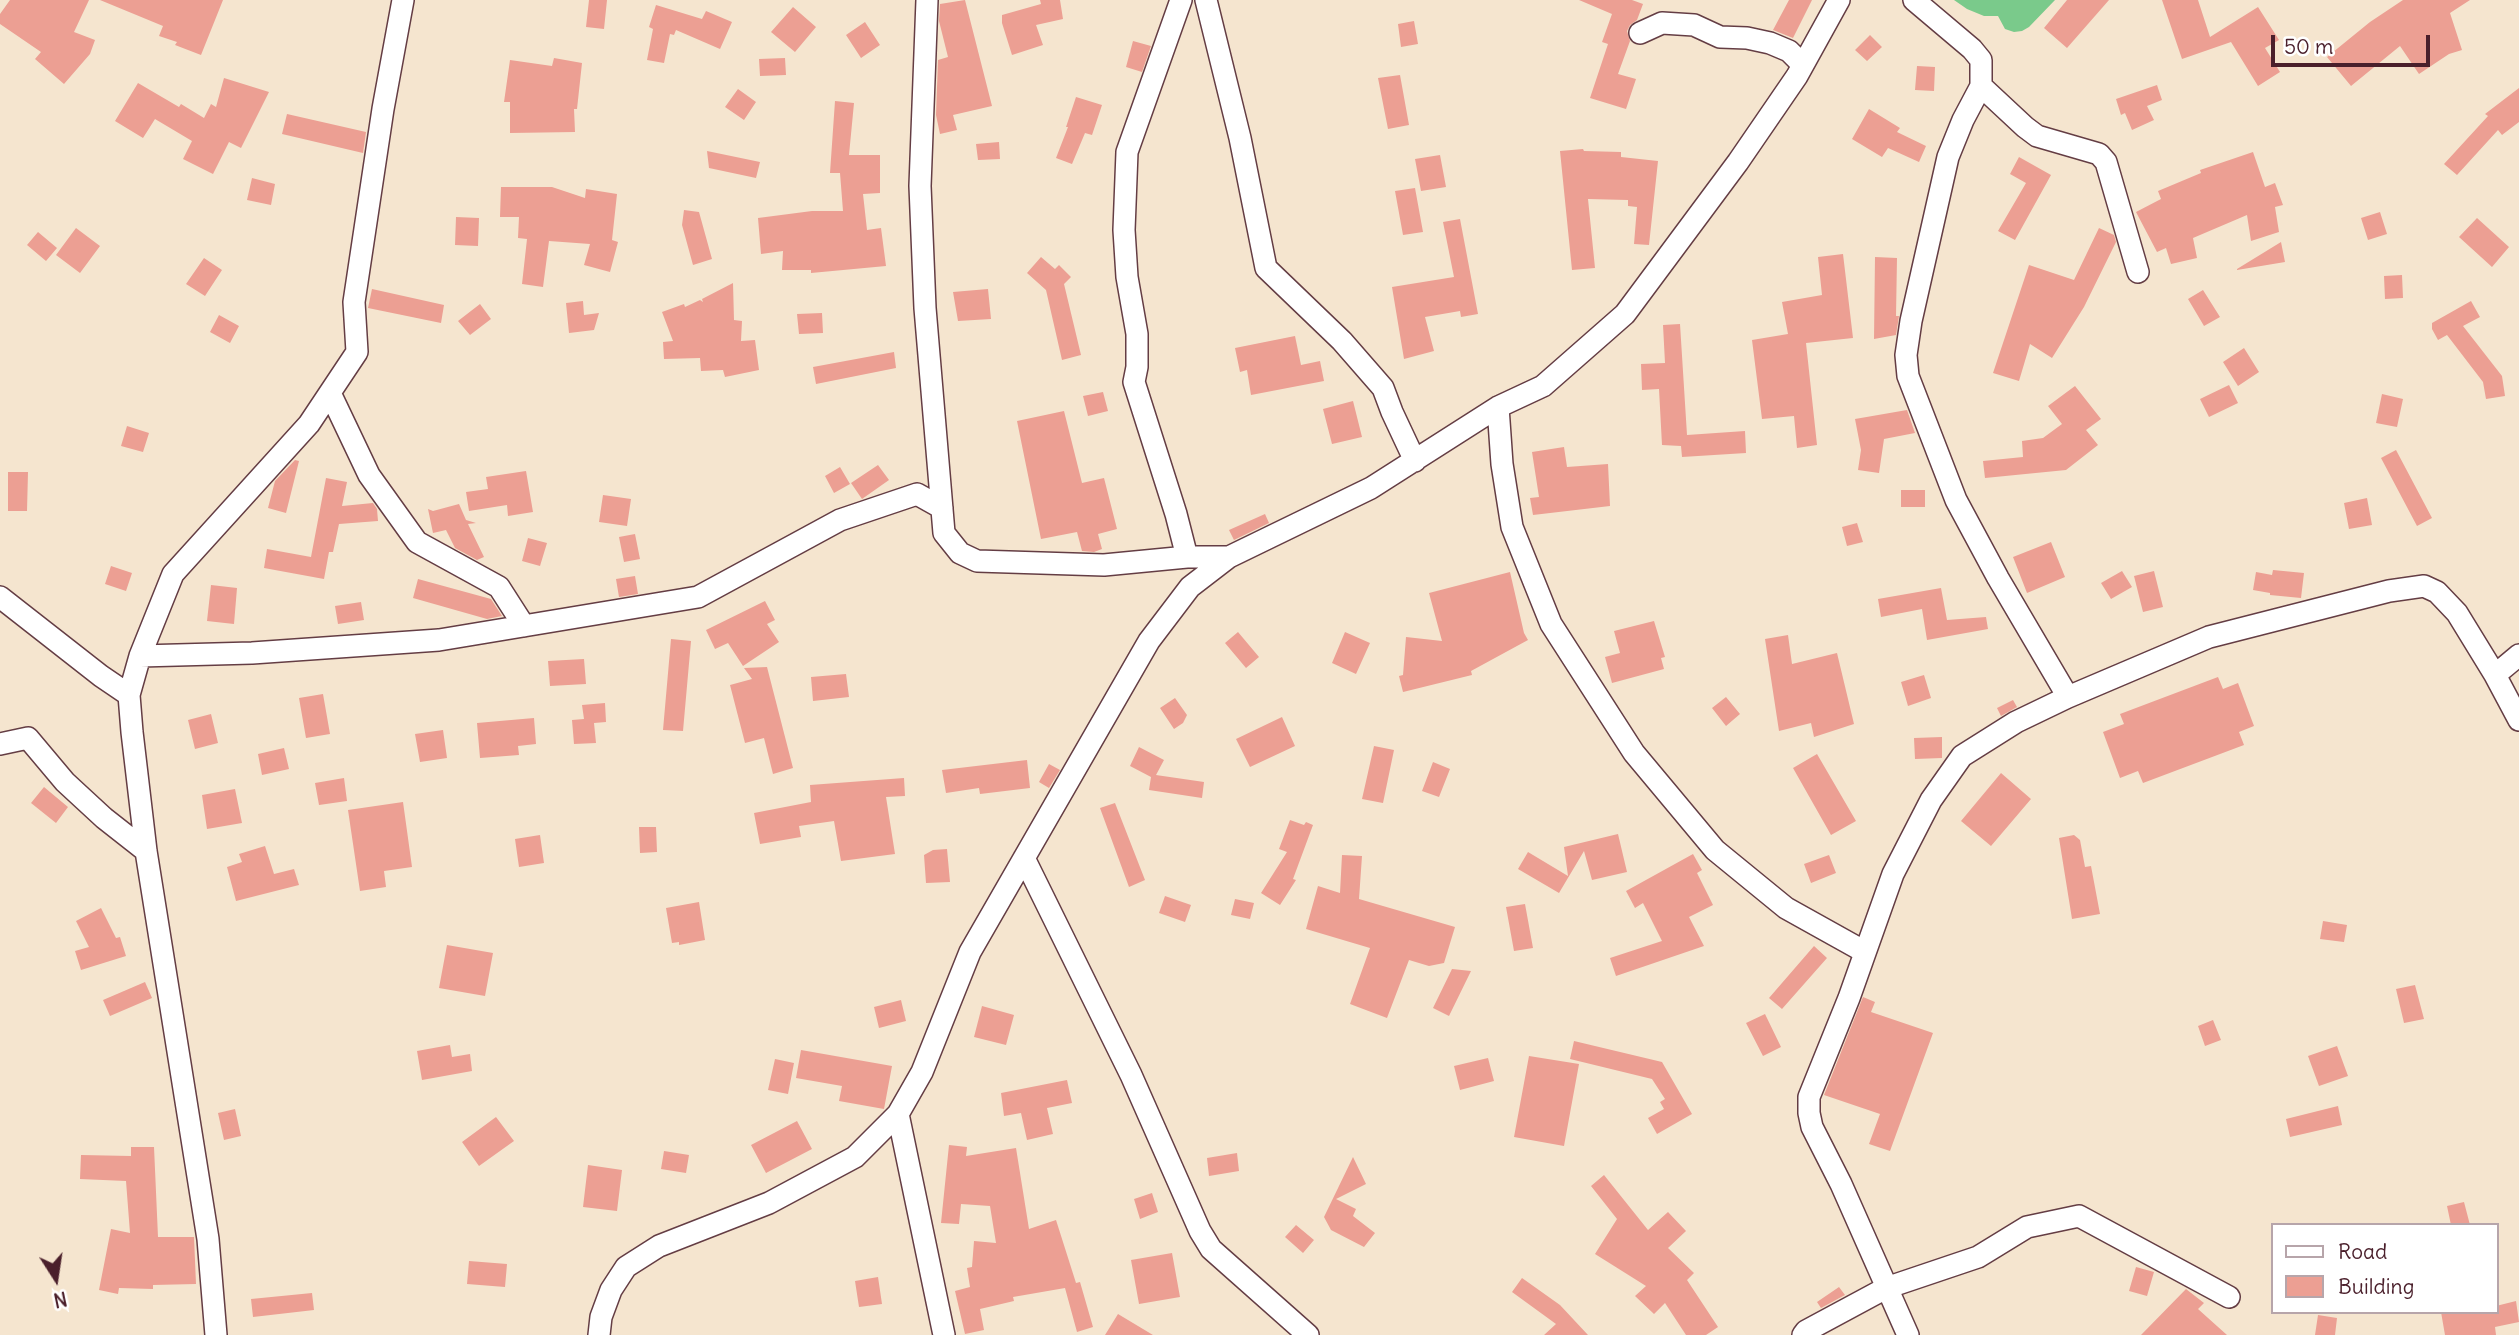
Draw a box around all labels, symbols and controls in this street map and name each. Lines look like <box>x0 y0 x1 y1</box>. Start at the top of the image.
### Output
scale bar <box>2274 21 2433 65</box>
text: 50 m <box>2284 33 2333 60</box>
legend <box>2270 1223 2498 1314</box>
text: Road <box>2338 1238 2387 1265</box>
north arrow <box>21 1244 91 1314</box>
text: Building <box>2338 1273 2414 1300</box>
text: N <box>51 1286 69 1313</box>

